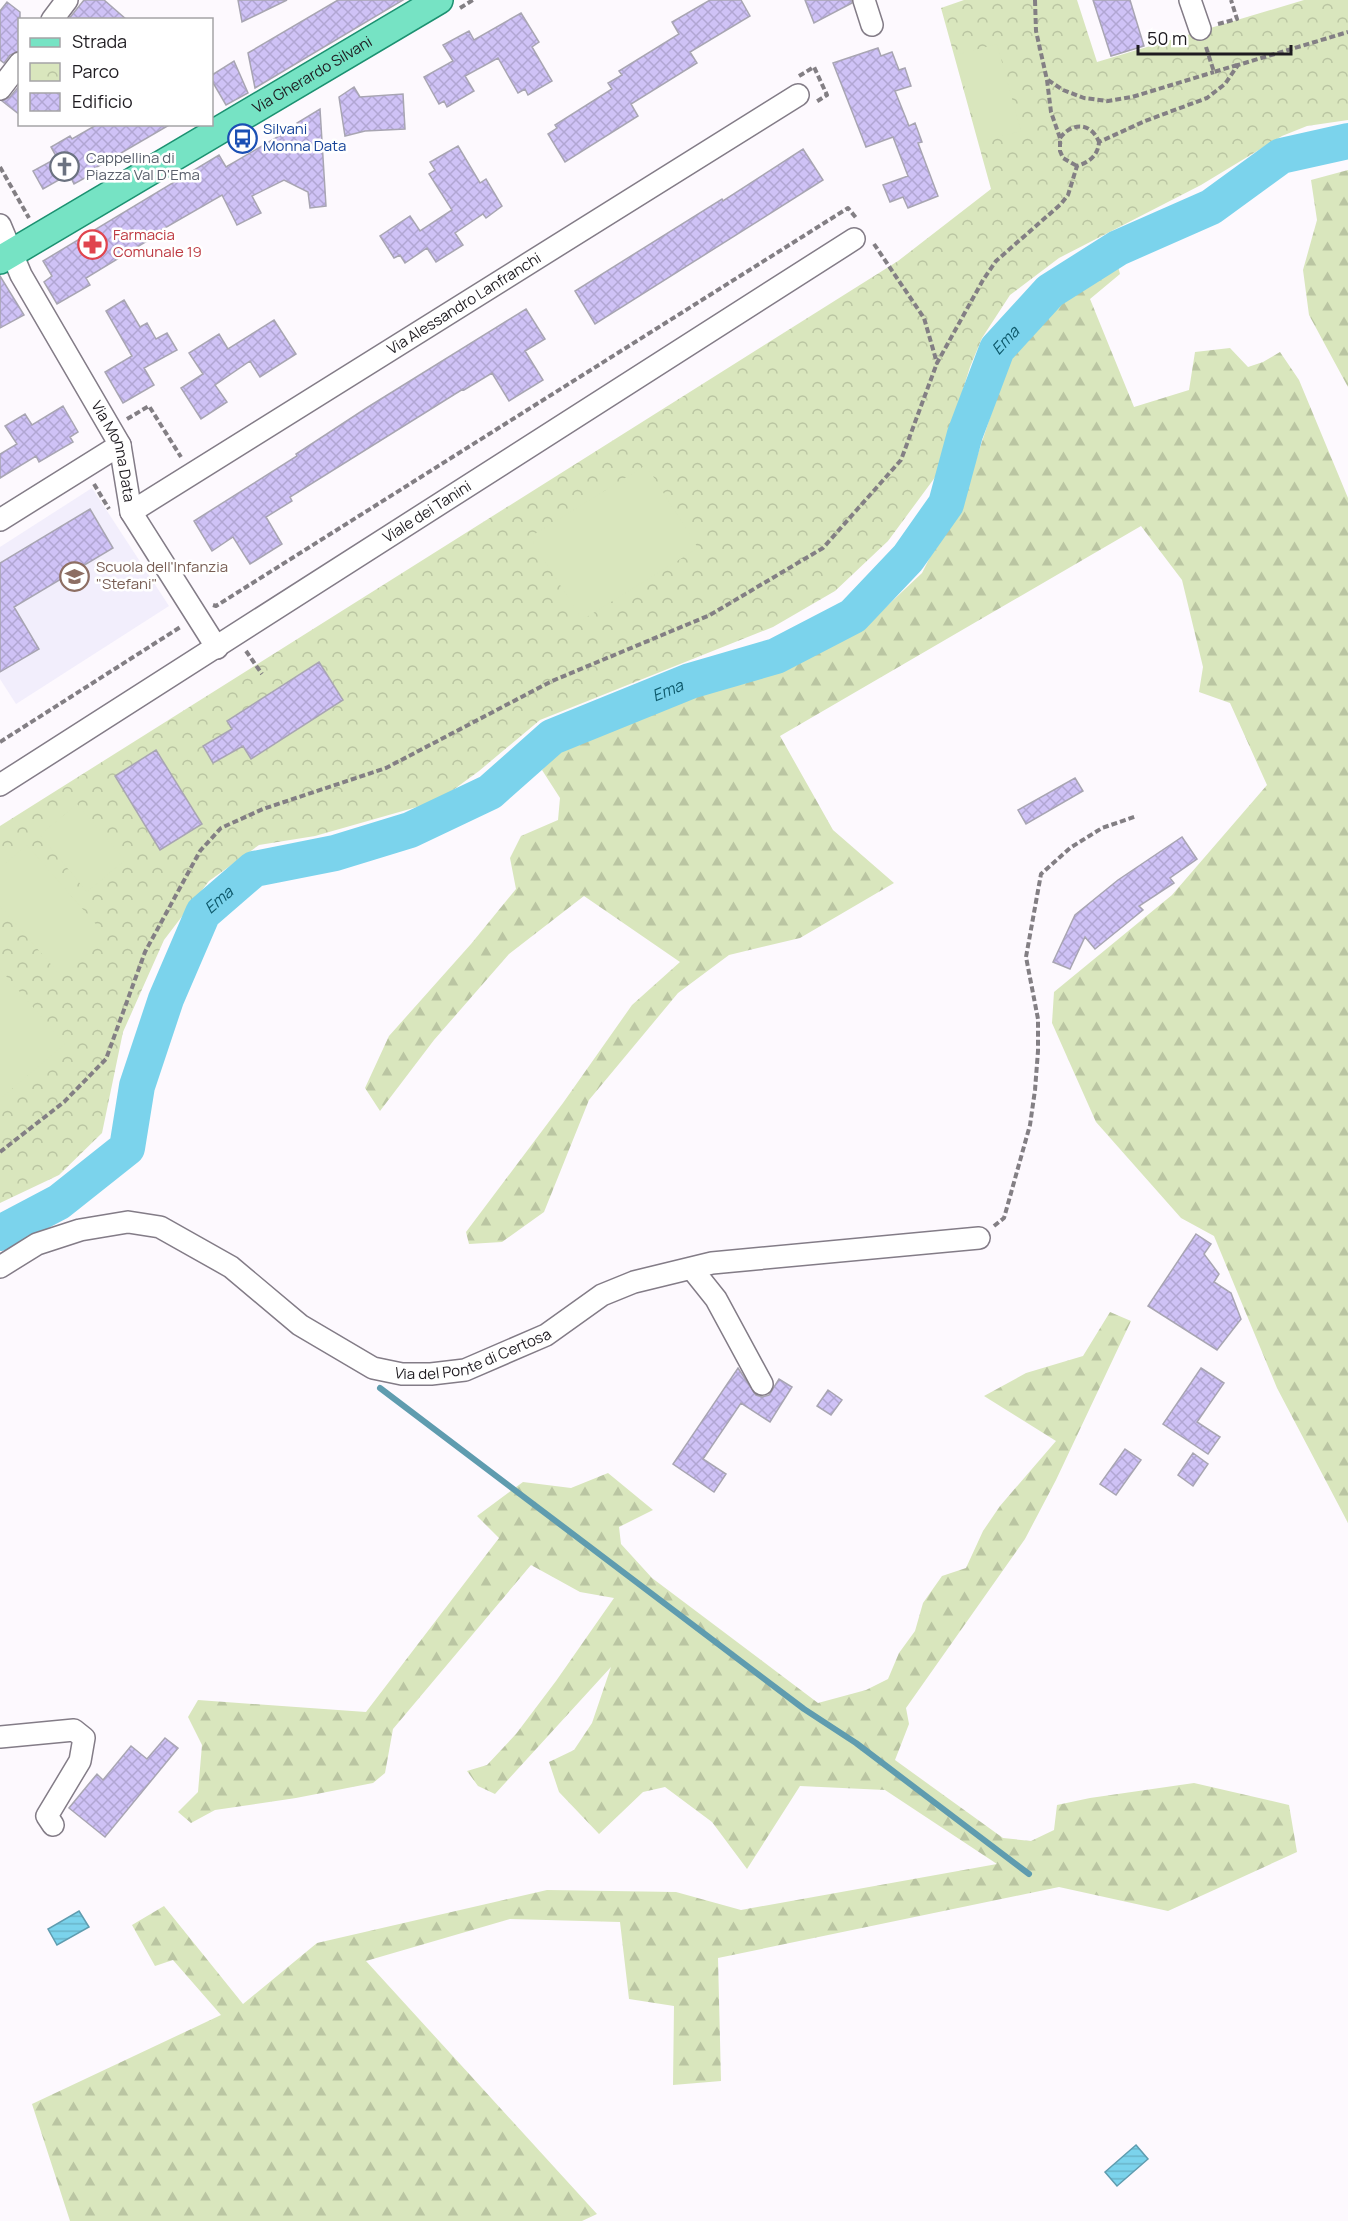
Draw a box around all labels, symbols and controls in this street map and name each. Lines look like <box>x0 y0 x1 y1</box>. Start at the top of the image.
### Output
legend <box>18 18 213 126</box>
scale bar <box>1138 18 1291 56</box>
text: 50 m <box>1147 26 1187 50</box>
text: Strada <box>72 29 127 53</box>
street label: Via Gherardo Silvani <box>248 31 376 118</box>
text: Parco <box>72 59 119 83</box>
text: Edificio <box>72 89 133 113</box>
place label: Silvani Monna Data <box>263 118 346 156</box>
bus stop icon: Silvani Monna Data <box>226 122 258 154</box>
place label: Cappellina di Piazza Val D'Ema <box>86 147 200 185</box>
church icon: Cappellina di Piazza Val D'Ema <box>49 151 81 183</box>
place label: Farmacia Comunale 19 <box>113 224 202 262</box>
pharmacy icon: Farmacia Comunale 19 <box>76 228 108 260</box>
street label: Via Alessandro Lanfranchi <box>383 247 545 359</box>
water label: Ema <box>986 320 1025 359</box>
street label: Via Monna Data <box>86 397 140 503</box>
street label: Viale dei Tanini <box>379 475 475 548</box>
place label: Scuola dell'Infanzia "Stefani" <box>96 556 228 594</box>
school or university icon: Scuola dell'Infanzia "Stefani" <box>59 560 91 592</box>
water label: Ema <box>649 674 687 706</box>
water label: Ema <box>199 880 238 918</box>
street label: Via del Ponte di Certosa <box>393 1324 555 1384</box>

